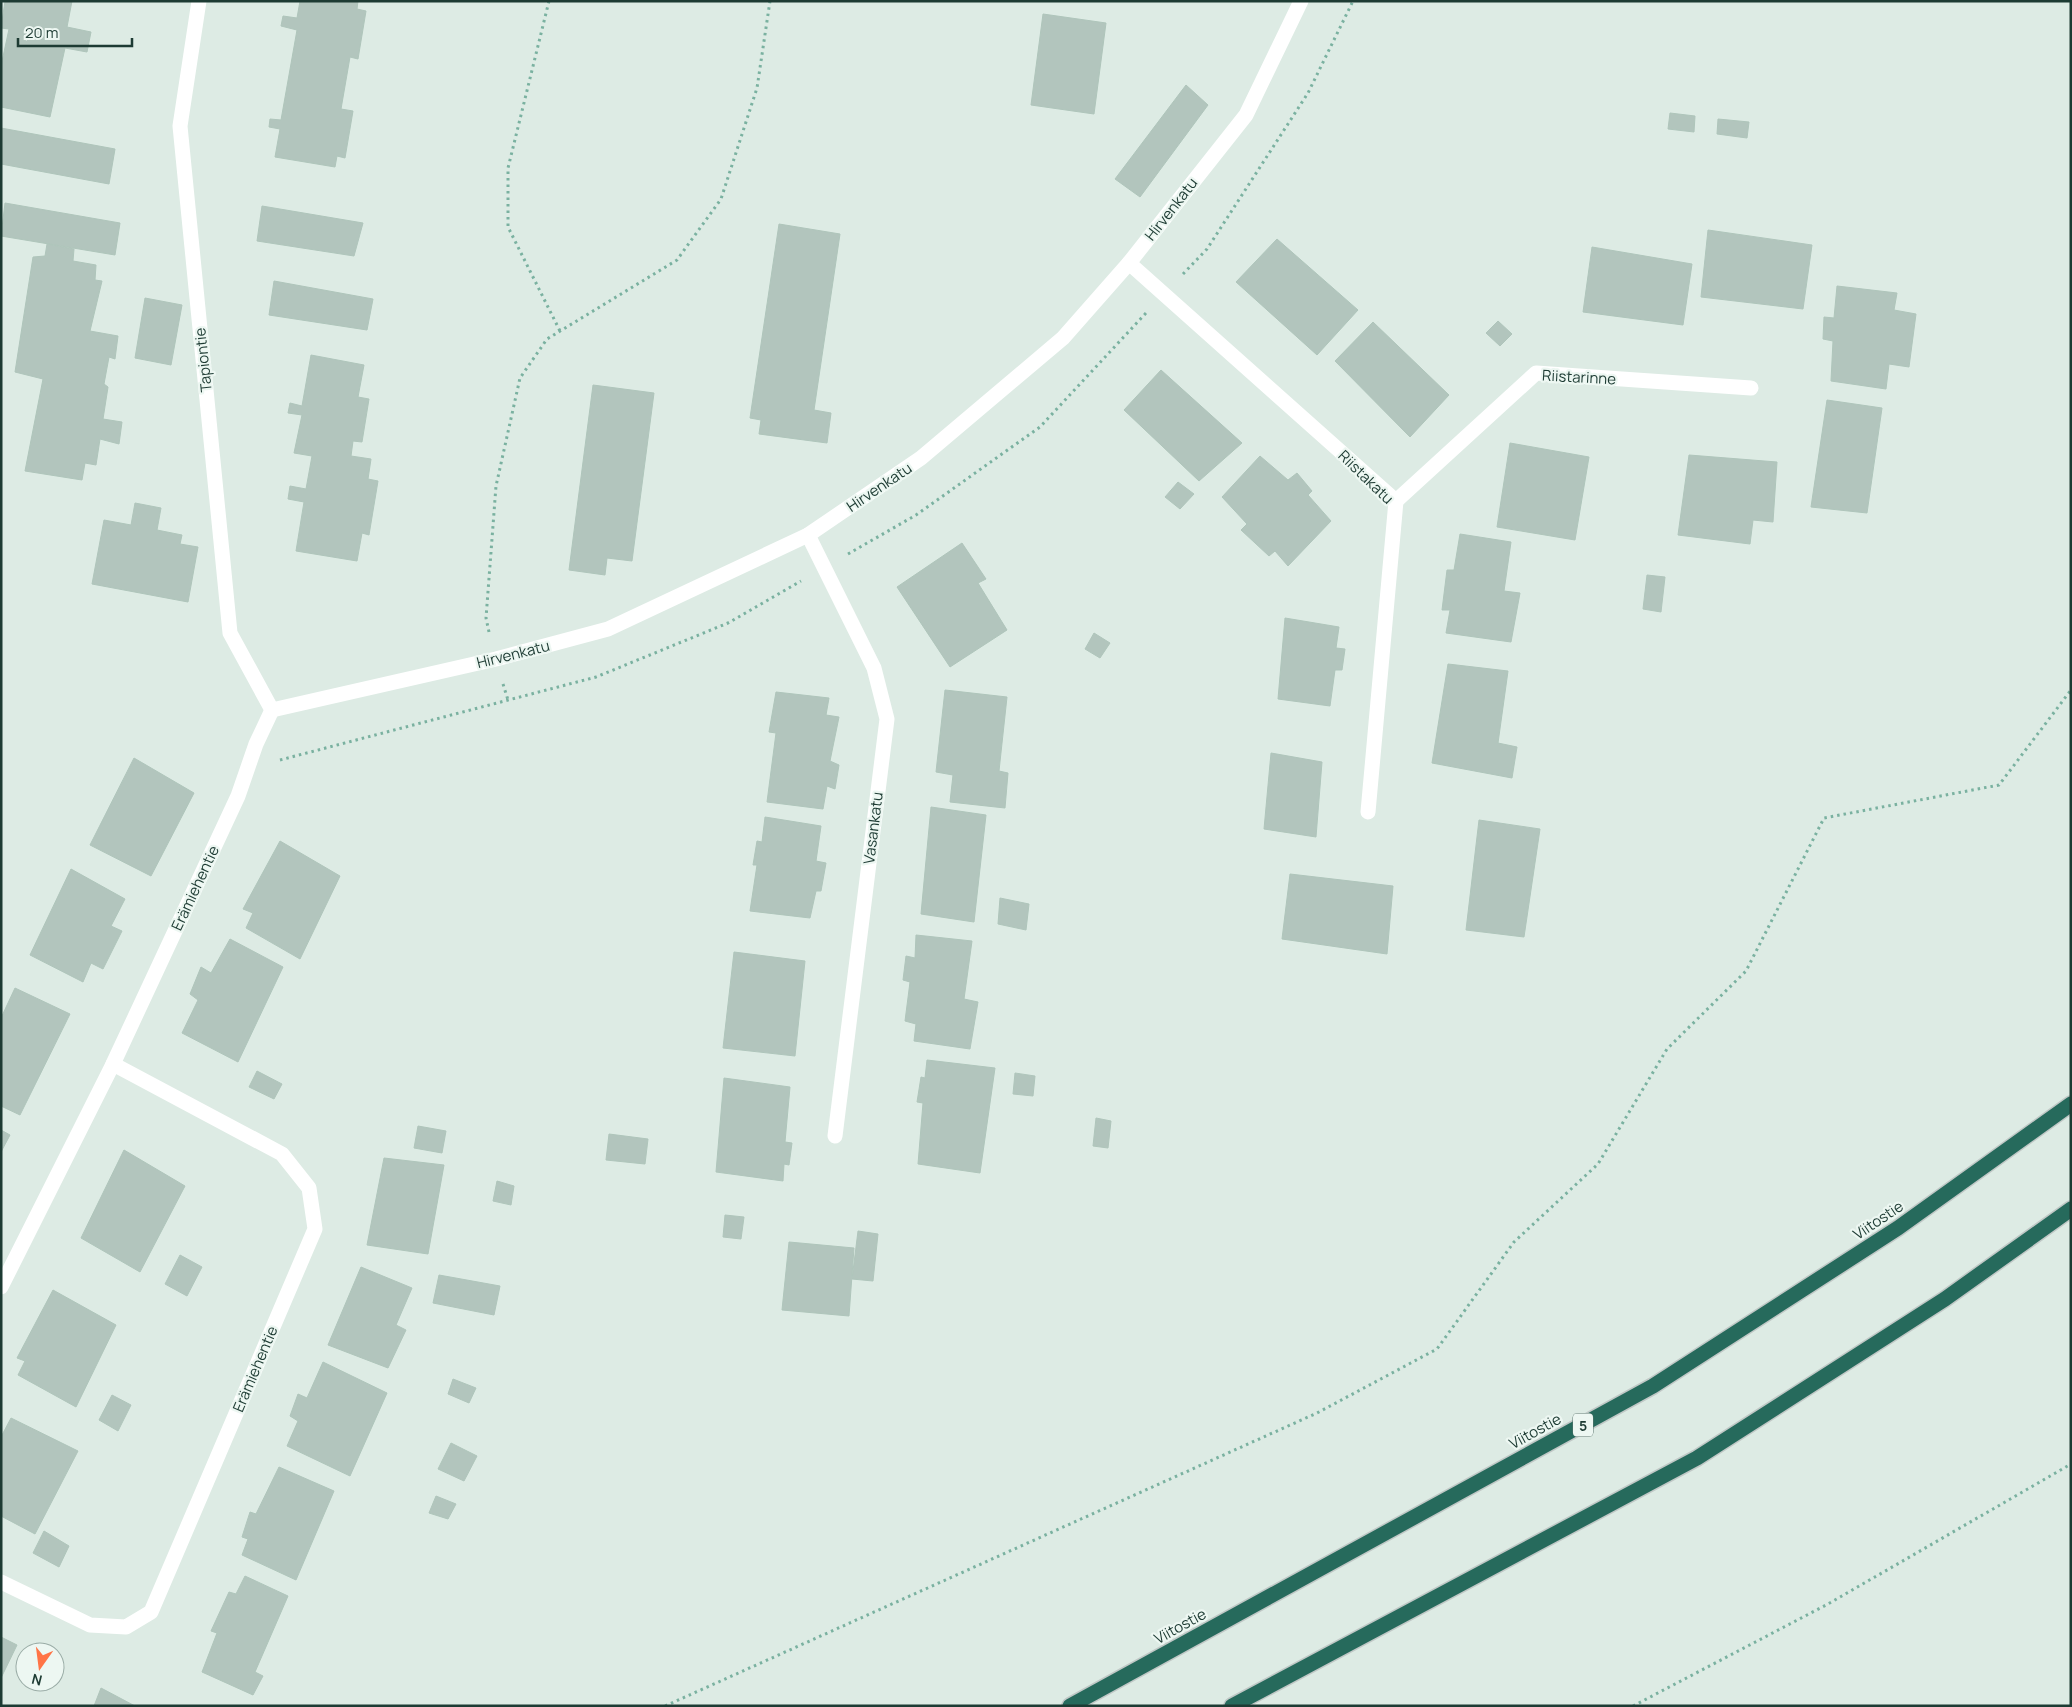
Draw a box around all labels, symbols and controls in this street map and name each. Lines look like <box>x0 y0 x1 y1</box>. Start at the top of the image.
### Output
scale bar <box>18 15 131 47</box>
text: 20 m <box>25 22 58 43</box>
street label: Hirvenkatu <box>1140 173 1202 245</box>
street label: Tapiontie <box>189 327 217 393</box>
street label: Riistarinne <box>1541 365 1617 389</box>
street label: Riistakatu <box>1334 445 1398 509</box>
street label: Hirvenkatu <box>842 457 916 517</box>
street label: Hirvenkatu <box>474 635 552 673</box>
street label: Vasankatu <box>858 791 888 865</box>
street label: Erämiehentie <box>166 842 224 934</box>
street label: Viitostie <box>1849 1195 1907 1244</box>
street label: Erämiehentie <box>227 1323 283 1415</box>
street label: Viitostie <box>1505 1408 1565 1454</box>
road number: 5 <box>1573 1414 1593 1436</box>
street label: Viitostie <box>1150 1603 1210 1649</box>
north arrow <box>15 1642 65 1692</box>
text: N <box>30 1670 44 1691</box>

